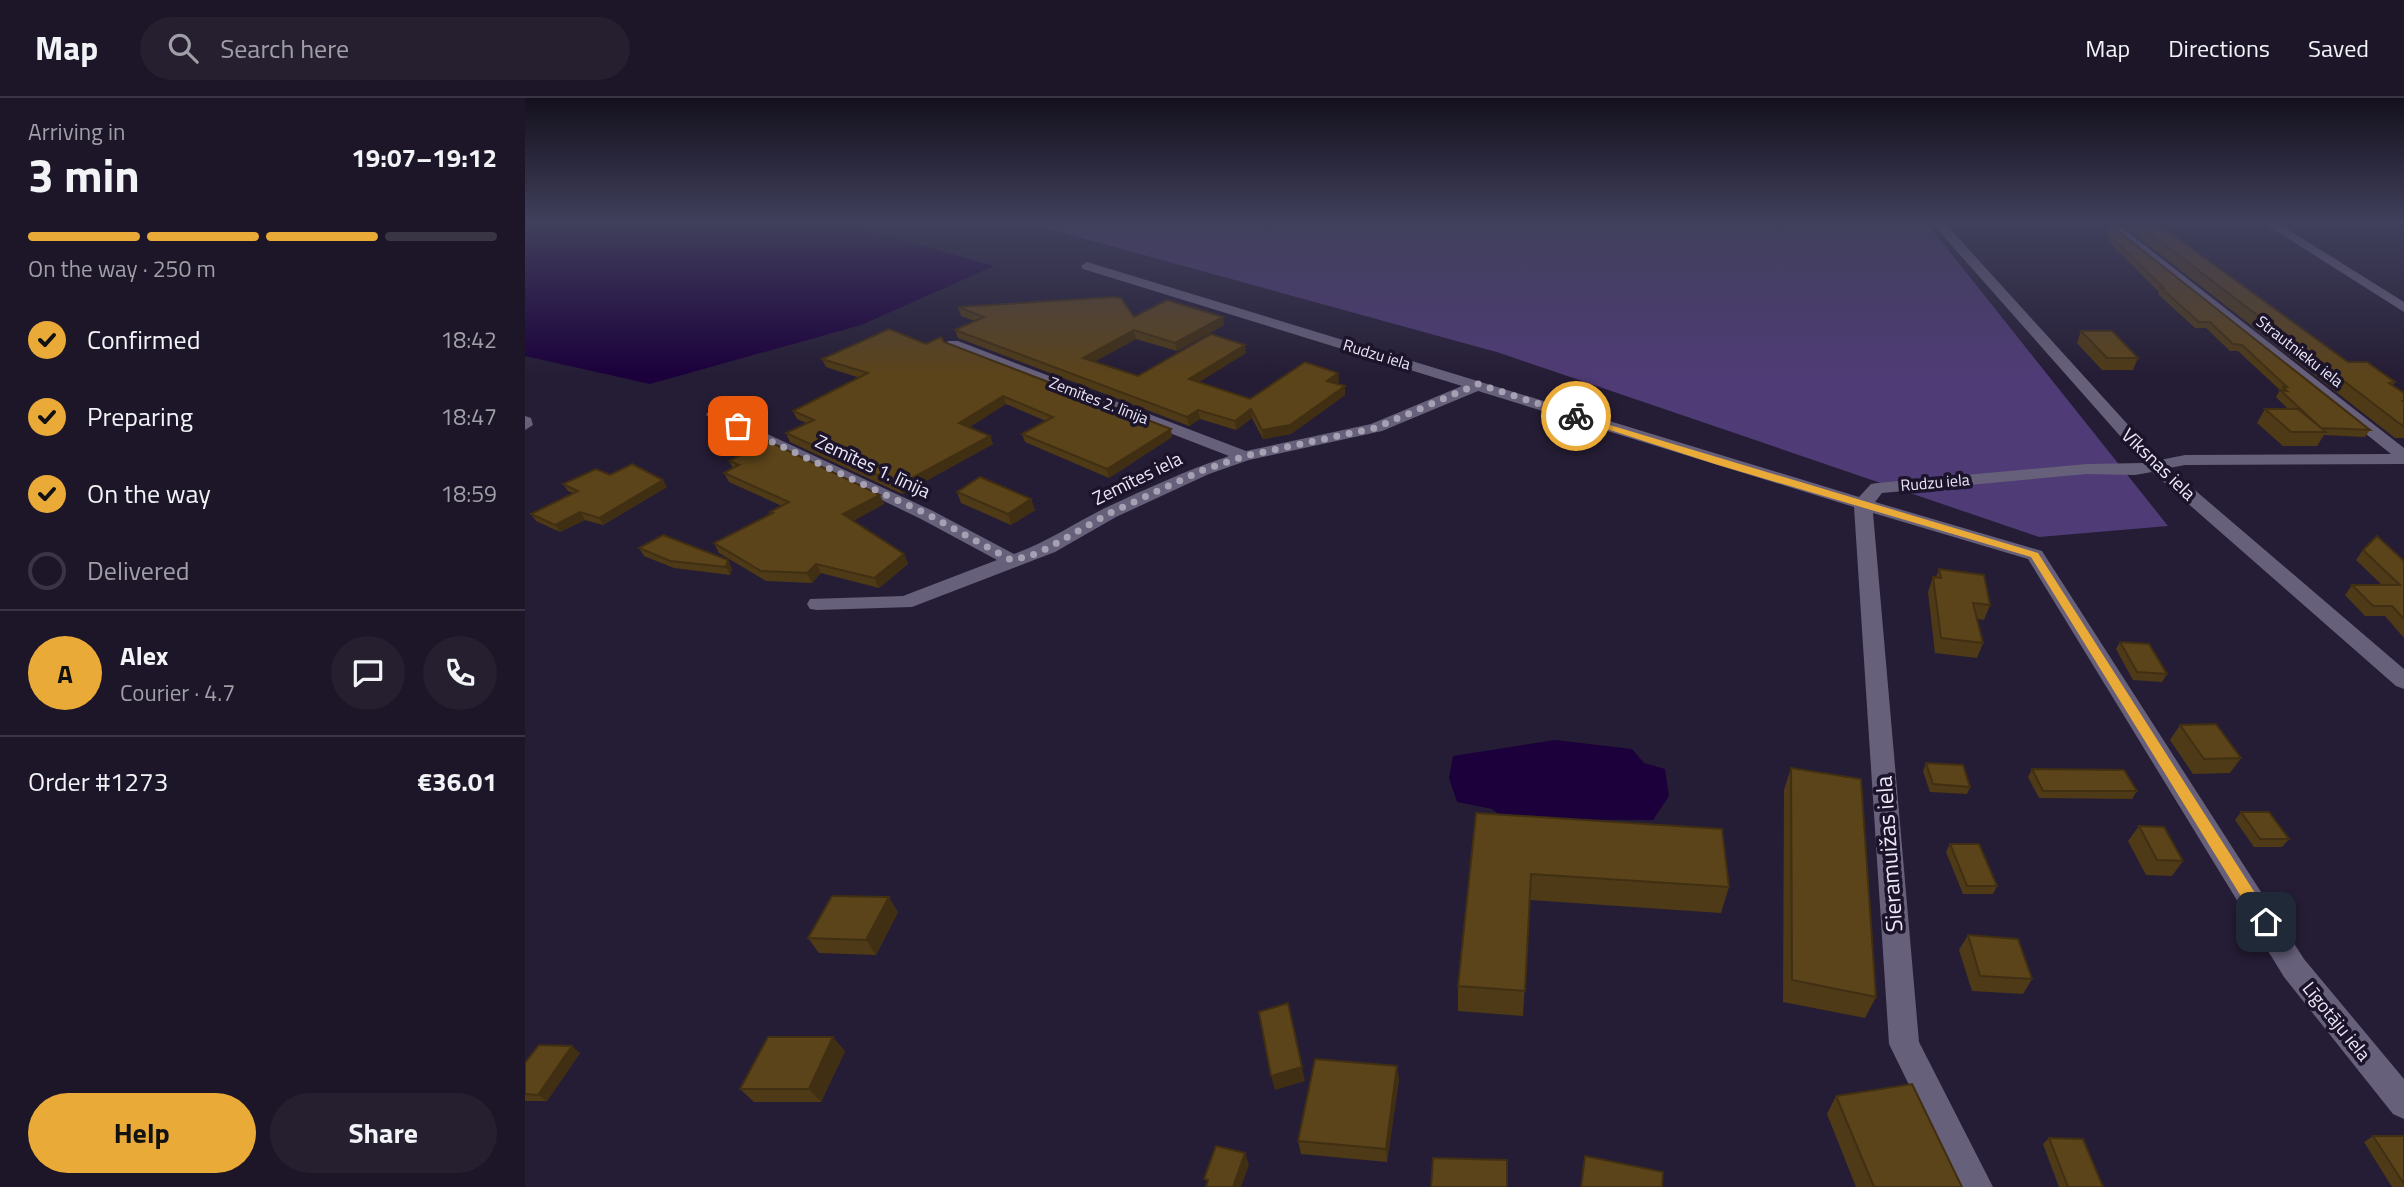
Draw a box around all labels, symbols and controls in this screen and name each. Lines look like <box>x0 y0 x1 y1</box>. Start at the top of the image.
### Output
search box <box>140 17 630 80</box>
text: Map <box>35 23 98 73</box>
icon: search <box>164 29 202 67</box>
text: Search here <box>220 29 349 68</box>
text: Map <box>2085 30 2130 66</box>
text: Directions <box>2168 30 2270 66</box>
text: Saved <box>2308 30 2369 66</box>
text: Arriving in <box>28 114 125 149</box>
text: 19:07–19:12 <box>351 138 497 177</box>
text: 3 min <box>28 140 140 210</box>
text: On the way · 250 m <box>28 251 216 286</box>
street label: Strautnieku iela <box>2251 309 2349 393</box>
text: Confirmed <box>87 320 201 359</box>
icon: check <box>28 321 66 359</box>
text: 18:42 <box>440 322 497 357</box>
street label: Rudzu iela <box>1340 332 1414 376</box>
street label: Zemītes 2. līnija <box>1046 370 1152 430</box>
courier <box>1541 381 1611 451</box>
pin <box>708 396 768 456</box>
text: Preparing <box>87 397 193 436</box>
icon: bike <box>1557 397 1595 435</box>
icon: check <box>28 398 66 436</box>
text: 18:47 <box>440 399 497 434</box>
icon: bag <box>719 407 757 445</box>
street label: Vīksnas iela <box>2115 421 2204 507</box>
street label: Zemītes 1. līnija <box>811 426 936 505</box>
street label: Zemītes iela <box>1087 443 1187 512</box>
street label: Rudzu iela <box>1899 467 1971 497</box>
text: On the way <box>87 474 211 513</box>
icon: check <box>28 475 66 513</box>
text: 18:59 <box>440 476 497 511</box>
text: Delivered <box>87 551 190 590</box>
text: Alex <box>120 636 168 675</box>
button: chat <box>331 636 405 710</box>
button: phone <box>423 636 497 710</box>
text: A <box>57 654 73 693</box>
text: Courier · 4.7 <box>120 675 235 710</box>
text: Order #1273 <box>28 762 168 801</box>
text: €36.01 <box>418 762 497 801</box>
street label: Sieramuižas iela <box>1866 774 1911 933</box>
pin <box>2236 892 2296 952</box>
icon: home <box>2247 903 2285 941</box>
street label: Līgotāju iela <box>2296 975 2379 1067</box>
button: Help <box>28 1093 256 1173</box>
button: Share <box>270 1093 497 1173</box>

